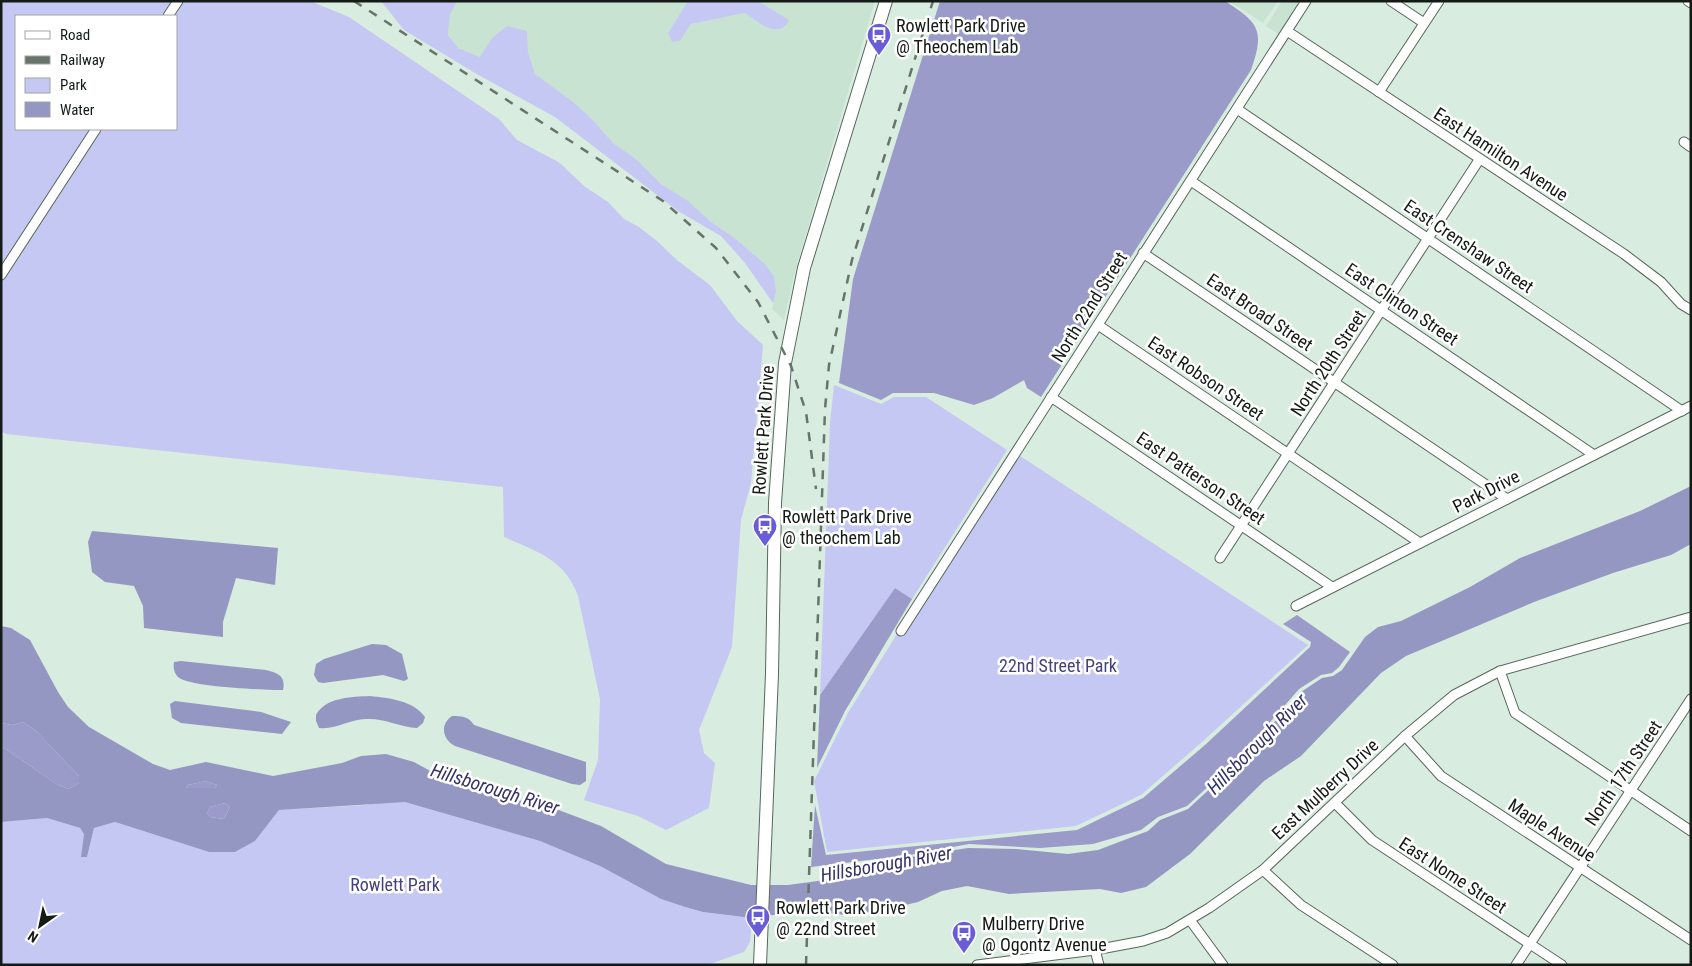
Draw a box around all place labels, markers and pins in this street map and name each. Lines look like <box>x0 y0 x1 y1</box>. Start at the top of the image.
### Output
place label: Rowlett Park Drive @ Theochem Lab <box>896 15 1026 57</box>
bus stop icon: Rowlett Park Drive @ Theochem Lab <box>866 22 892 56</box>
place label: Rowlett Park Drive @ theochem Lab <box>782 506 912 548</box>
bus stop icon: Rowlett Park Drive @ theochem Lab <box>752 513 778 547</box>
place label: Rowlett Park Drive @ 22nd Street <box>776 897 906 939</box>
bus stop icon: Rowlett Park Drive @ 22nd Street <box>745 904 771 938</box>
place label: Mulberry Drive @ Ogontz Avenue <box>982 913 1107 955</box>
bus stop icon: Mulberry Drive @ Ogontz Avenue <box>951 920 977 954</box>

